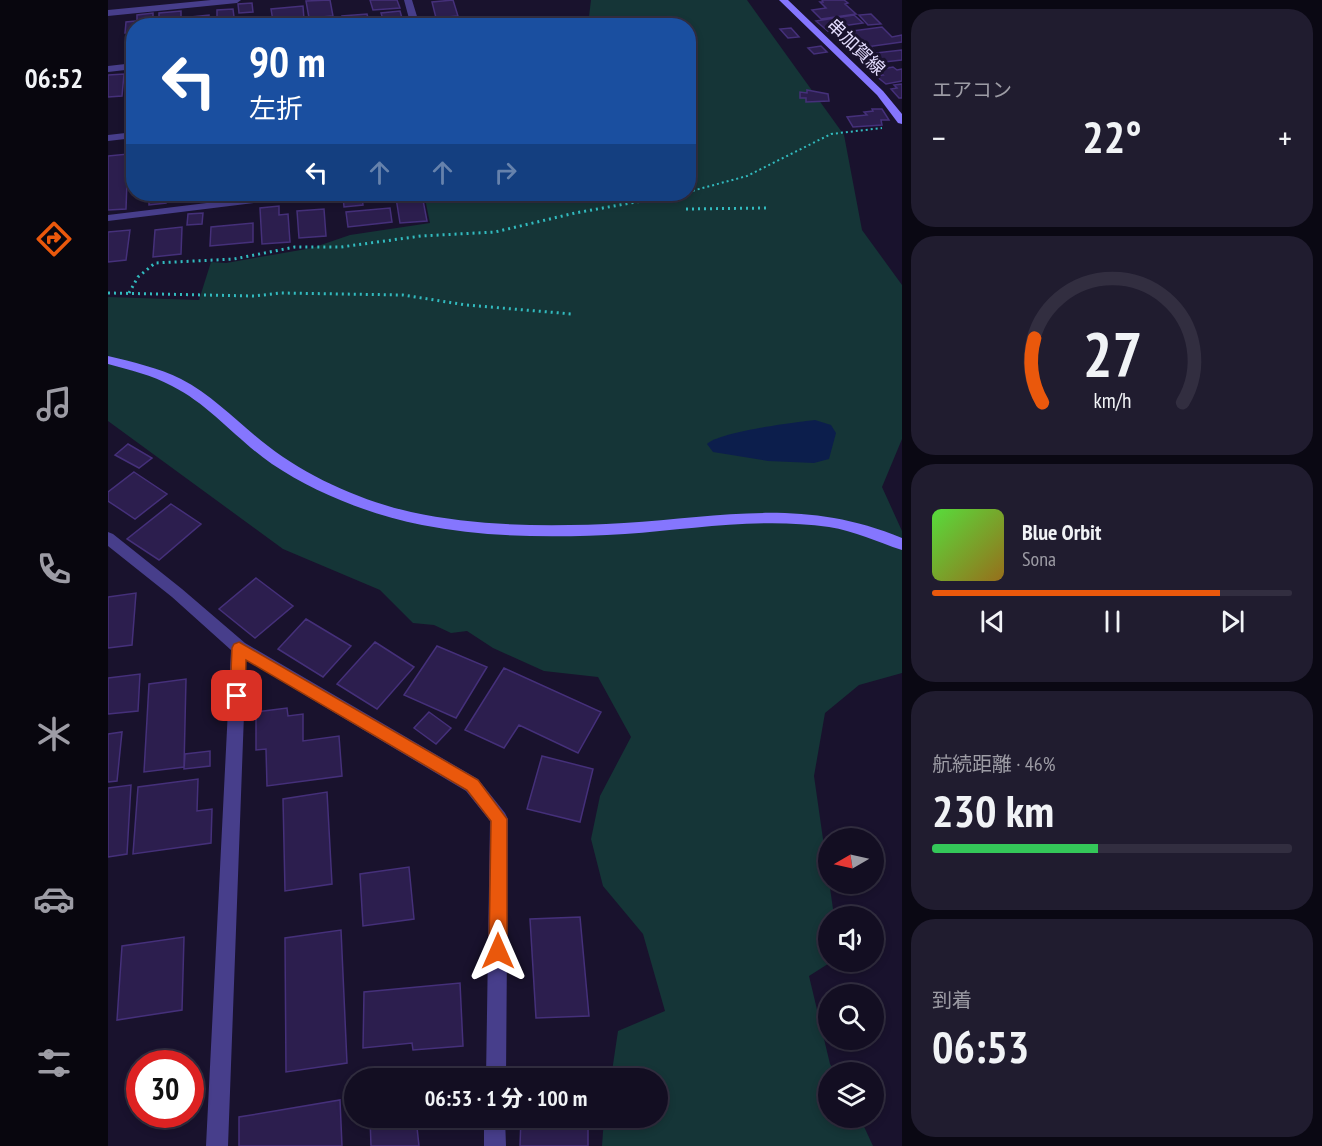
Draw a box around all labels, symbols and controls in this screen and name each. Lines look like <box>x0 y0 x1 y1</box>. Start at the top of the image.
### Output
street label: 串加賀線 <box>822 13 890 80</box>
text: 90 m <box>249 34 326 89</box>
icon: left <box>150 42 228 120</box>
text: 06:52 <box>25 61 83 95</box>
text: エアコン <box>932 77 1012 103</box>
text: 左折 <box>249 91 303 125</box>
text: 22° <box>1082 107 1142 165</box>
text: − <box>932 116 946 159</box>
text: + <box>1278 116 1292 159</box>
icon: left <box>300 156 333 189</box>
icon: ahead <box>363 156 396 189</box>
icon: ahead <box>426 156 459 189</box>
icon: right <box>489 156 522 189</box>
icon: directions <box>33 218 75 260</box>
text: 27 <box>1082 313 1142 394</box>
icon: music <box>33 383 75 425</box>
text: km/h <box>1093 386 1131 414</box>
text: Blue Orbit <box>1022 518 1101 546</box>
text: Sona <box>1022 546 1056 572</box>
icon: phone <box>33 548 75 590</box>
icon: previous <box>976 605 1009 638</box>
icon: pause <box>1096 605 1129 638</box>
icon: next <box>1216 605 1249 638</box>
pin <box>211 670 262 721</box>
icon: arrive <box>220 679 253 712</box>
icon: climate <box>33 713 75 755</box>
text: 航続距離 · 46% <box>932 751 1055 777</box>
text: 230 km <box>932 781 1054 839</box>
north arrow <box>818 828 884 894</box>
map controls <box>818 828 884 1128</box>
icon: car <box>33 878 75 920</box>
button: sound <box>818 906 884 972</box>
position arrow <box>466 919 530 983</box>
button: search <box>818 984 884 1050</box>
text: 到着 <box>932 987 972 1013</box>
text: 06:53 <box>932 1017 1029 1075</box>
icon: filters <box>33 1042 75 1084</box>
speed limit sign: 30 <box>126 1050 204 1128</box>
button: layers <box>818 1062 884 1128</box>
text: 06:53 · 1 分 · 100 m <box>425 1084 587 1112</box>

